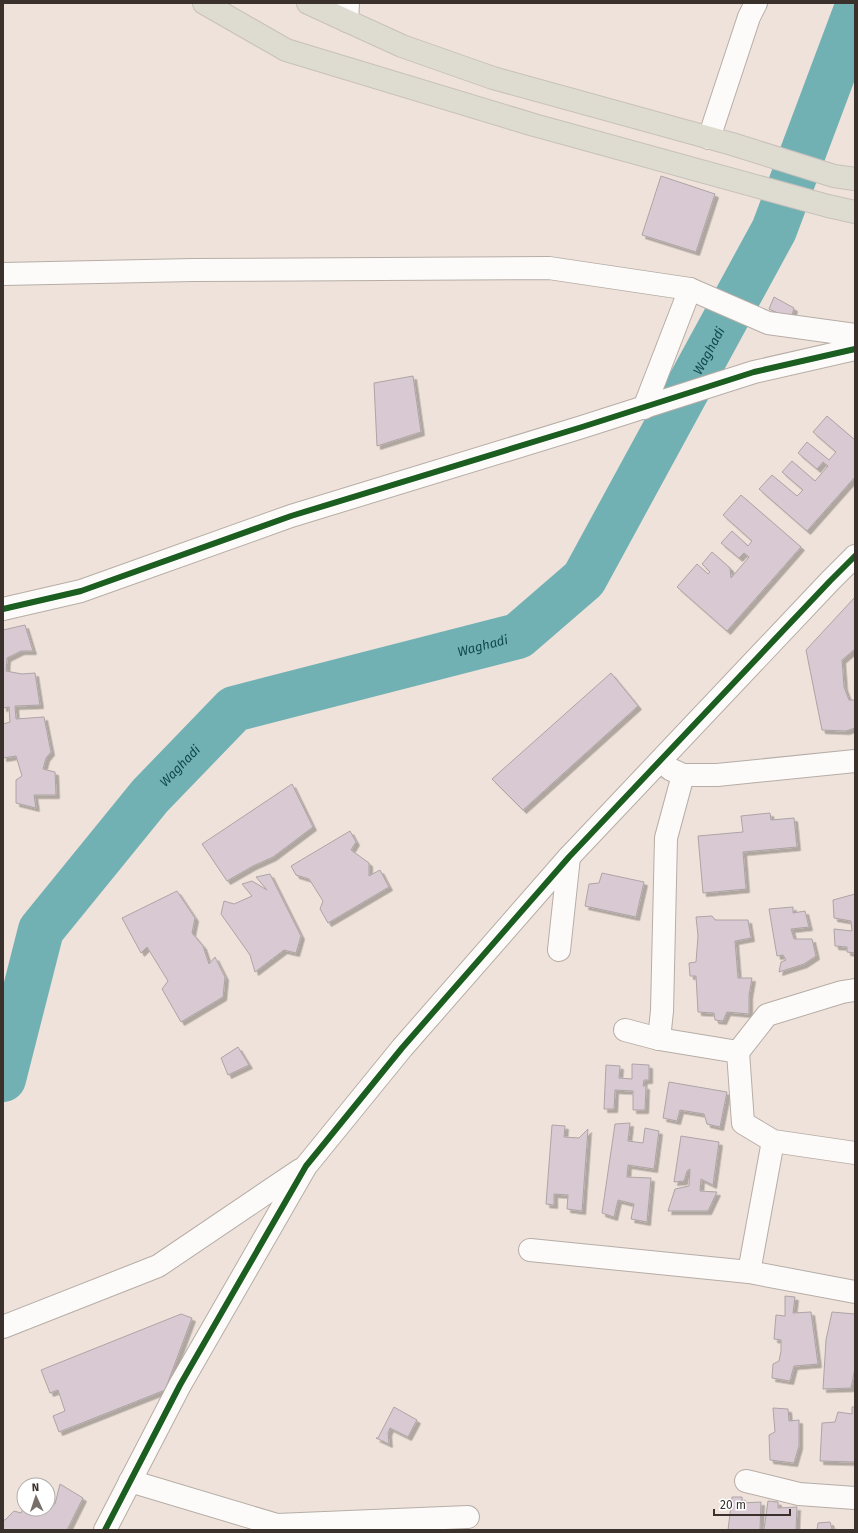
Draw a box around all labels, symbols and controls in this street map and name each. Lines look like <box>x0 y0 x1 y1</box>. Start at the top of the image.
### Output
water label: Waghadi <box>690 324 728 377</box>
water label: Waghadi <box>456 632 510 659</box>
water label: Waghadi <box>157 742 203 790</box>
north arrow <box>16 1477 56 1517</box>
text: N <box>32 1481 39 1494</box>
scale bar <box>714 1491 790 1517</box>
text: 20 m <box>720 1498 746 1512</box>

